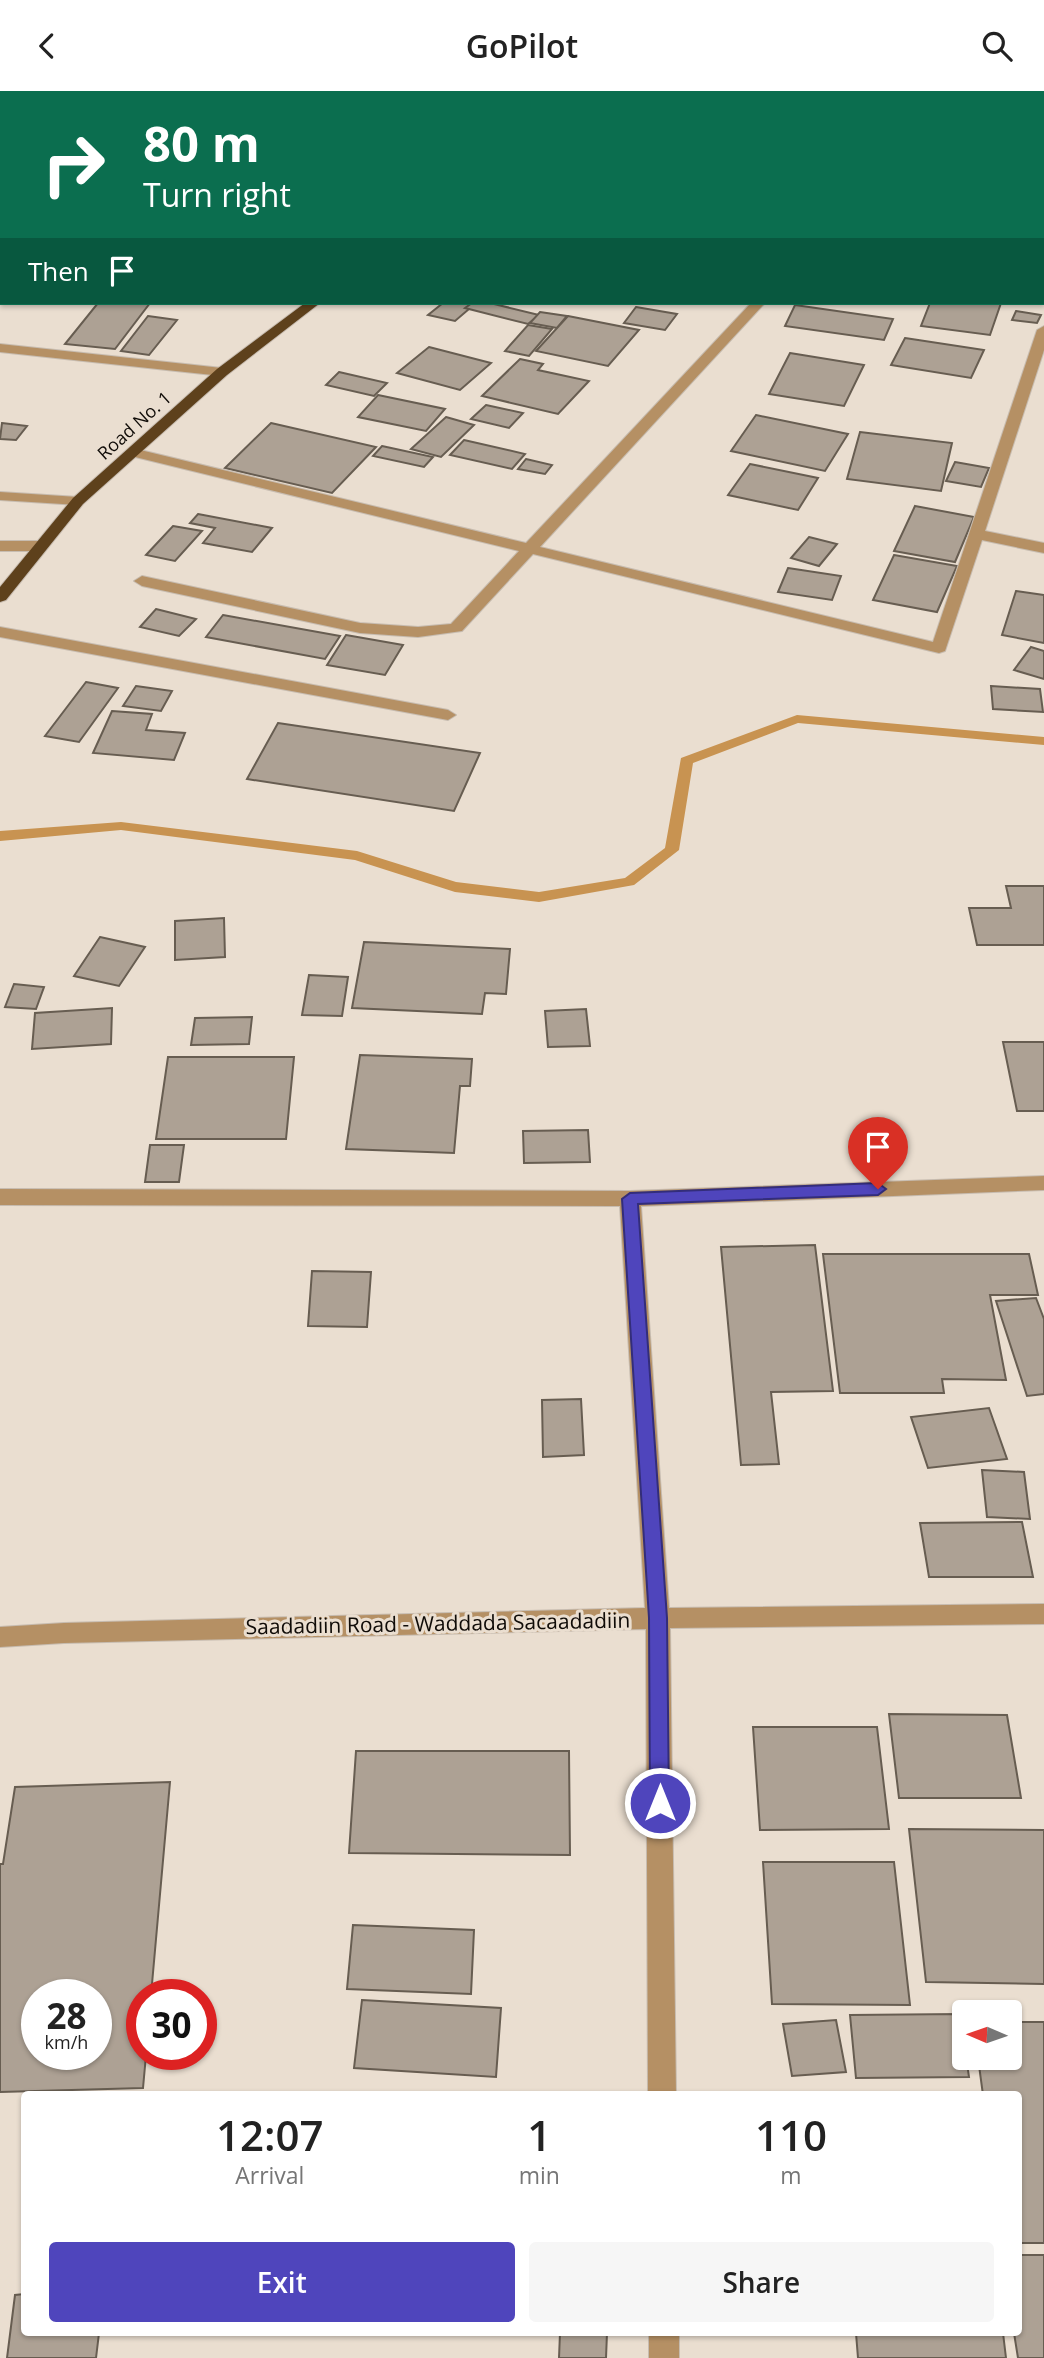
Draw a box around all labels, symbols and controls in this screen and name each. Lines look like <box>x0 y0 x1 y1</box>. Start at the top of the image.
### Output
text: GoPilot <box>466 24 578 67</box>
icon: back <box>28 27 66 65</box>
icon: search <box>978 27 1016 65</box>
text: 80 m <box>143 110 260 176</box>
icon: right <box>28 119 119 210</box>
text: Turn right <box>143 173 291 216</box>
icon: arrive <box>103 252 141 290</box>
text: Then <box>28 253 89 289</box>
street label: Road No. 1 <box>92 385 176 465</box>
pin <box>848 1117 908 1189</box>
icon: arrive <box>859 1128 897 1166</box>
street label: Saadadiin Road - Waddada Sacaadadiin <box>245 1606 631 1640</box>
position arrow <box>623 1766 697 1840</box>
speed limit sign: 30 <box>126 1979 217 2070</box>
text: 28 <box>46 1992 87 2039</box>
north arrow <box>952 2000 1022 2070</box>
map controls <box>952 2000 1022 2070</box>
text: km/h <box>45 2030 88 2054</box>
text: 12:07 <box>216 2106 324 2163</box>
text: 1 <box>527 2106 551 2163</box>
text: 110 <box>755 2106 827 2163</box>
text: Arrival <box>235 2159 304 2191</box>
text: min <box>519 2159 560 2191</box>
text: m <box>780 2159 802 2191</box>
button: Exit <box>49 2242 515 2322</box>
button: Share <box>529 2242 994 2322</box>

